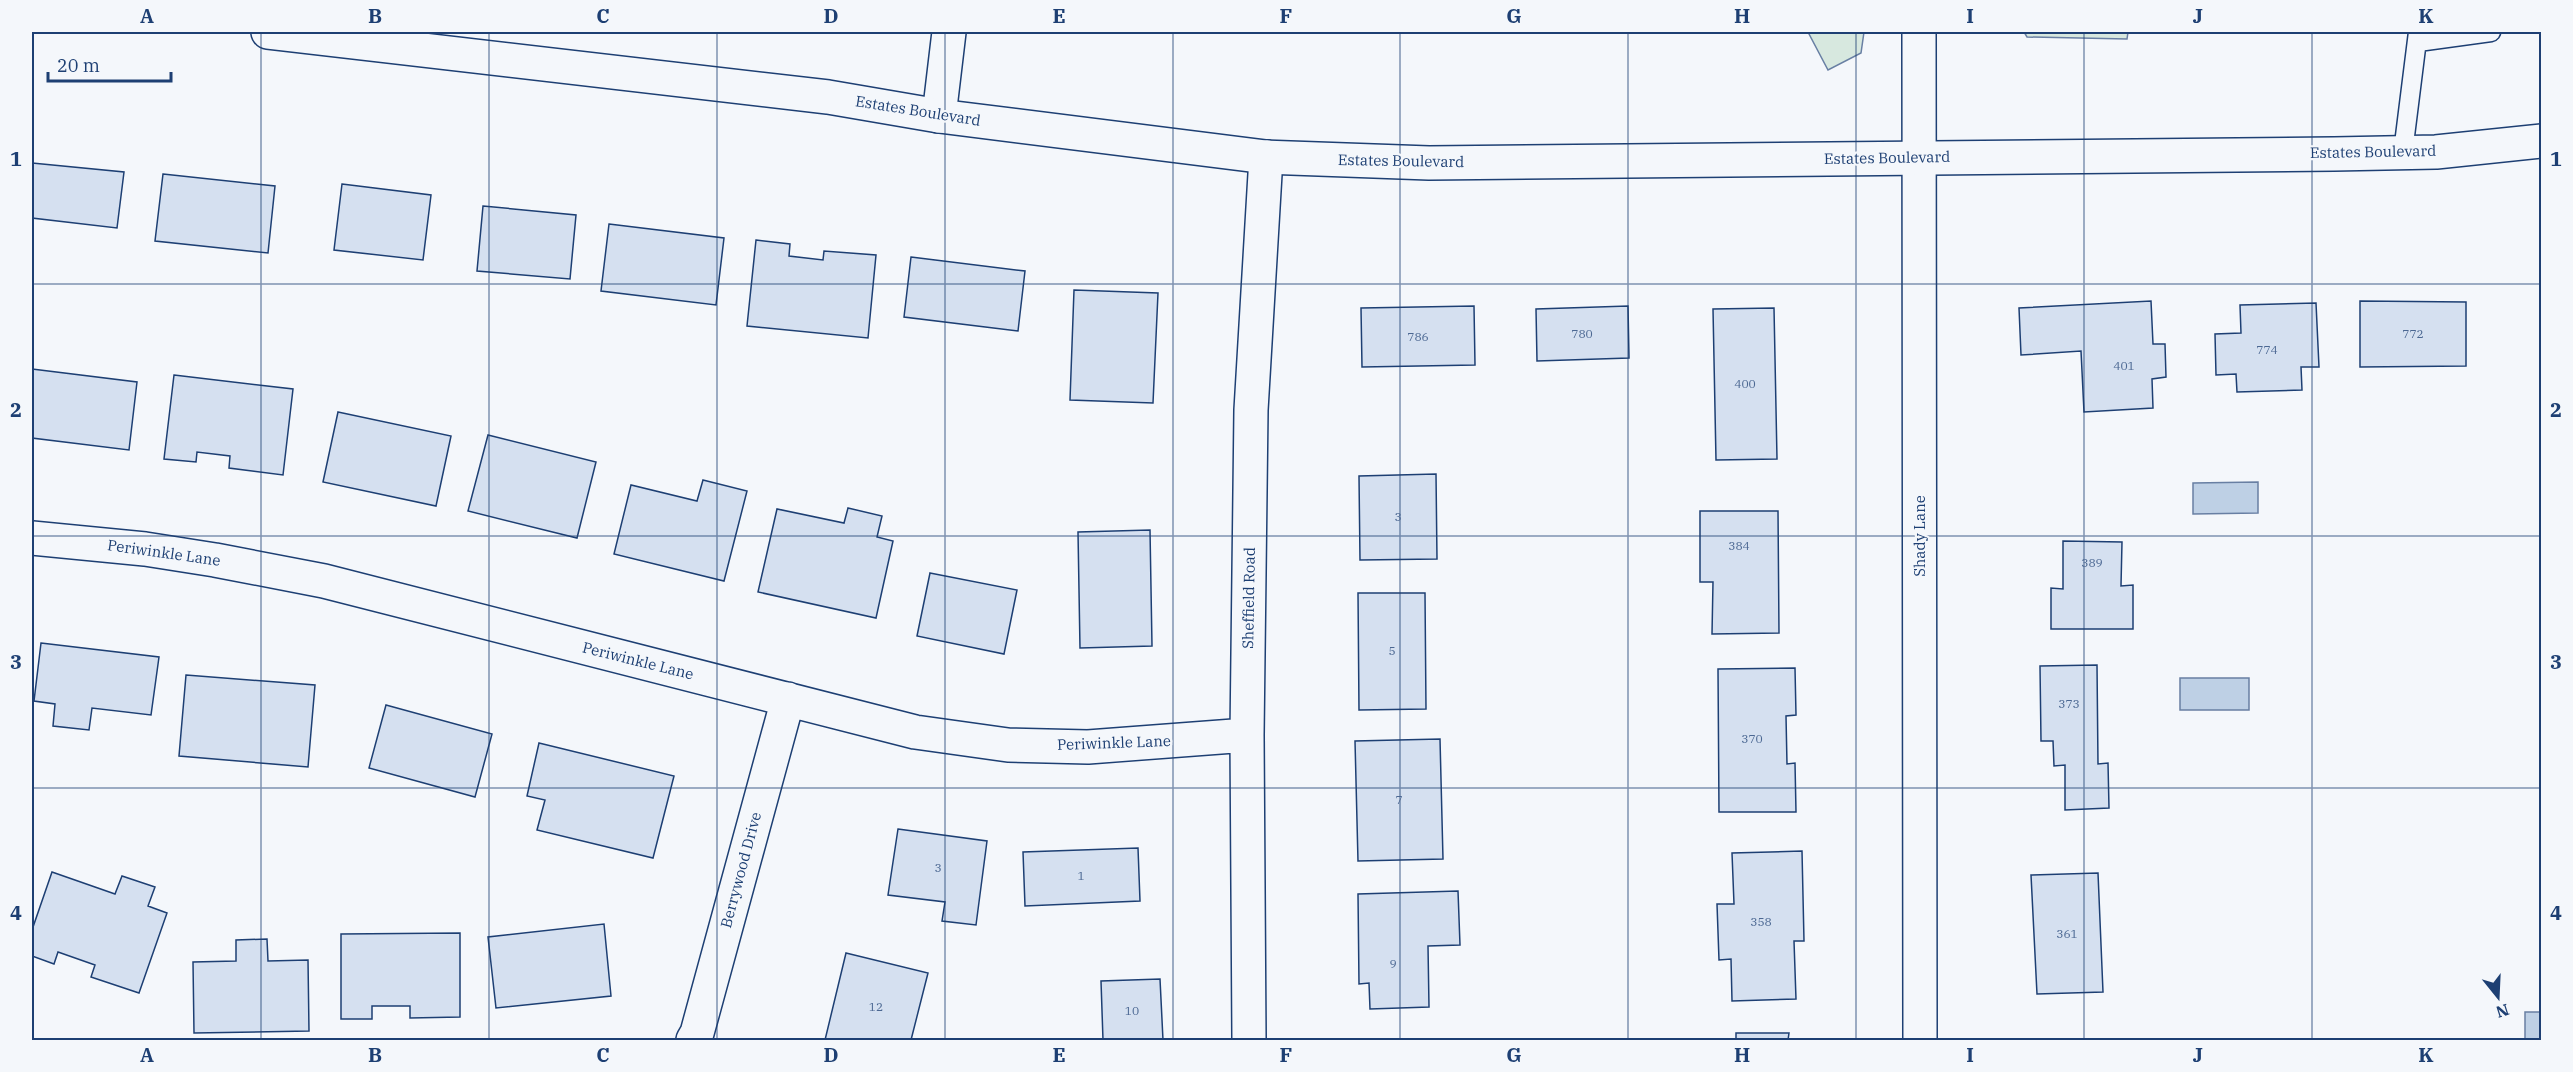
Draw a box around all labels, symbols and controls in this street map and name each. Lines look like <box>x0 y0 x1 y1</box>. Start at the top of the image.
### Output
text: A <box>140 2 154 29</box>
text: B <box>368 2 382 29</box>
text: C <box>596 2 610 29</box>
text: D <box>823 2 839 29</box>
text: E <box>1052 2 1066 29</box>
text: F <box>1280 2 1292 29</box>
text: G <box>1506 2 1522 29</box>
text: H <box>1734 2 1750 29</box>
text: I <box>1966 2 1974 29</box>
text: J <box>2193 2 2203 29</box>
text: K <box>2418 2 2434 29</box>
scale bar <box>48 45 171 83</box>
text: 20 m <box>57 54 100 77</box>
street label: Estates Boulevard <box>854 91 982 130</box>
street label: Estates Boulevard <box>2310 141 2436 162</box>
text: 1 <box>10 145 22 172</box>
text: 1 <box>2550 145 2562 172</box>
street label: Estates Boulevard <box>1824 147 1950 168</box>
street label: Estates Boulevard <box>1338 150 1464 171</box>
house number: 780 <box>1571 326 1593 341</box>
house number: 772 <box>2402 326 2424 341</box>
house number: 786 <box>1407 329 1429 344</box>
house number: 774 <box>2256 342 2278 357</box>
house number: 401 <box>2113 358 2135 373</box>
house number: 400 <box>1734 376 1756 391</box>
text: 2 <box>10 396 22 423</box>
text: 2 <box>2550 396 2562 423</box>
street label: Shady Lane <box>1910 495 1929 577</box>
house number: 3 <box>1394 509 1402 524</box>
street label: Periwinkle Lane <box>106 535 222 570</box>
house number: 384 <box>1728 538 1750 553</box>
street label: Sheffield Road <box>1238 547 1259 649</box>
house number: 389 <box>2081 555 2103 570</box>
street label: Periwinkle Lane <box>581 638 696 684</box>
house number: 5 <box>1388 643 1396 658</box>
text: 3 <box>10 648 22 675</box>
text: 3 <box>2550 648 2562 675</box>
house number: 373 <box>2058 696 2080 711</box>
street label: Periwinkle Lane <box>1057 731 1171 754</box>
house number: 370 <box>1741 731 1763 746</box>
house number: 7 <box>1395 792 1403 807</box>
street label: Berrywood Drive <box>716 810 765 930</box>
house number: 3 <box>934 860 942 875</box>
house number: 1 <box>1077 868 1085 883</box>
text: 4 <box>10 899 22 926</box>
text: 4 <box>2550 899 2562 926</box>
house number: 358 <box>1750 914 1772 929</box>
house number: 361 <box>2056 926 2078 941</box>
house number: 9 <box>1389 956 1397 971</box>
north arrow <box>2468 967 2528 1027</box>
house number: 12 <box>869 999 883 1014</box>
text: N <box>2494 1000 2512 1023</box>
house number: 10 <box>1125 1003 1139 1018</box>
text: A <box>140 1041 154 1068</box>
text: B <box>368 1041 382 1068</box>
text: C <box>596 1041 610 1068</box>
text: D <box>823 1041 839 1068</box>
text: E <box>1052 1041 1066 1068</box>
text: F <box>1280 1041 1292 1068</box>
text: G <box>1506 1041 1522 1068</box>
text: H <box>1734 1041 1750 1068</box>
text: I <box>1966 1041 1974 1068</box>
text: J <box>2193 1041 2203 1068</box>
text: K <box>2418 1041 2434 1068</box>

